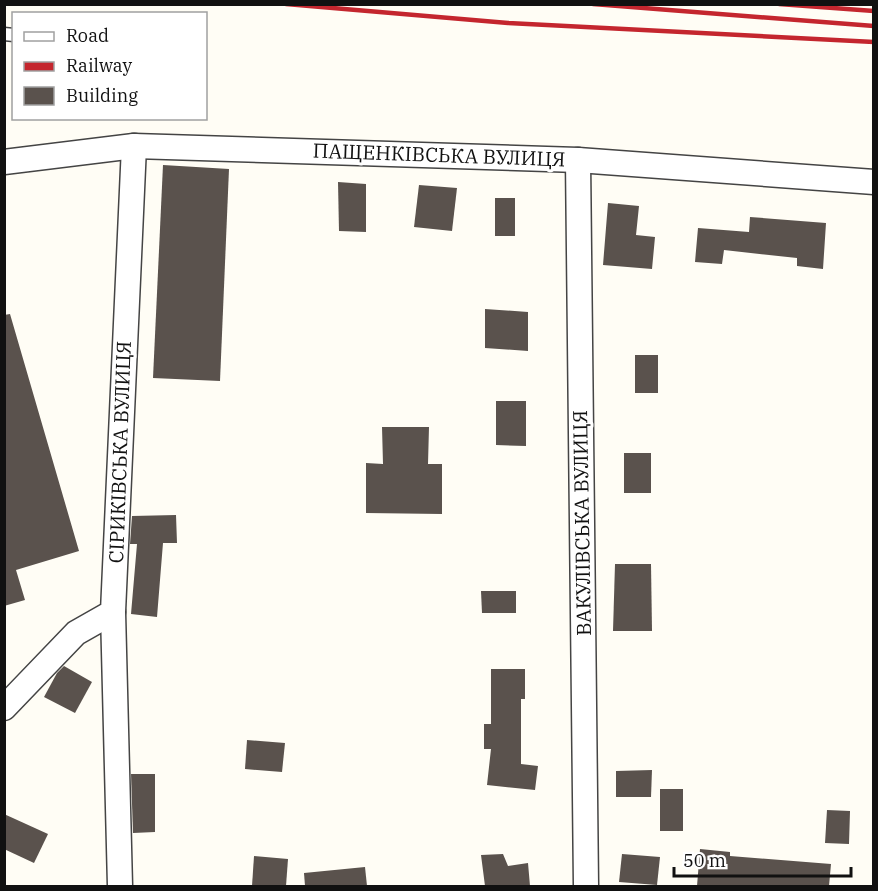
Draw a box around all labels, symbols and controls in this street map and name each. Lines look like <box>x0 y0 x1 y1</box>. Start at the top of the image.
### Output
legend <box>12 12 207 120</box>
text: Road <box>66 24 109 47</box>
text: Railway <box>66 54 132 77</box>
text: Building <box>66 84 138 107</box>
street label: ПАЩЕНКІВСЬКА ВУЛИЦЯ <box>312 137 566 172</box>
street label: СІРИКІВСЬКА ВУЛИЦЯ <box>102 340 137 564</box>
street label: ВАКУЛІВСЬКА ВУЛИЦЯ <box>566 410 597 636</box>
scale bar <box>674 840 851 878</box>
text: 50 m <box>683 849 726 872</box>

